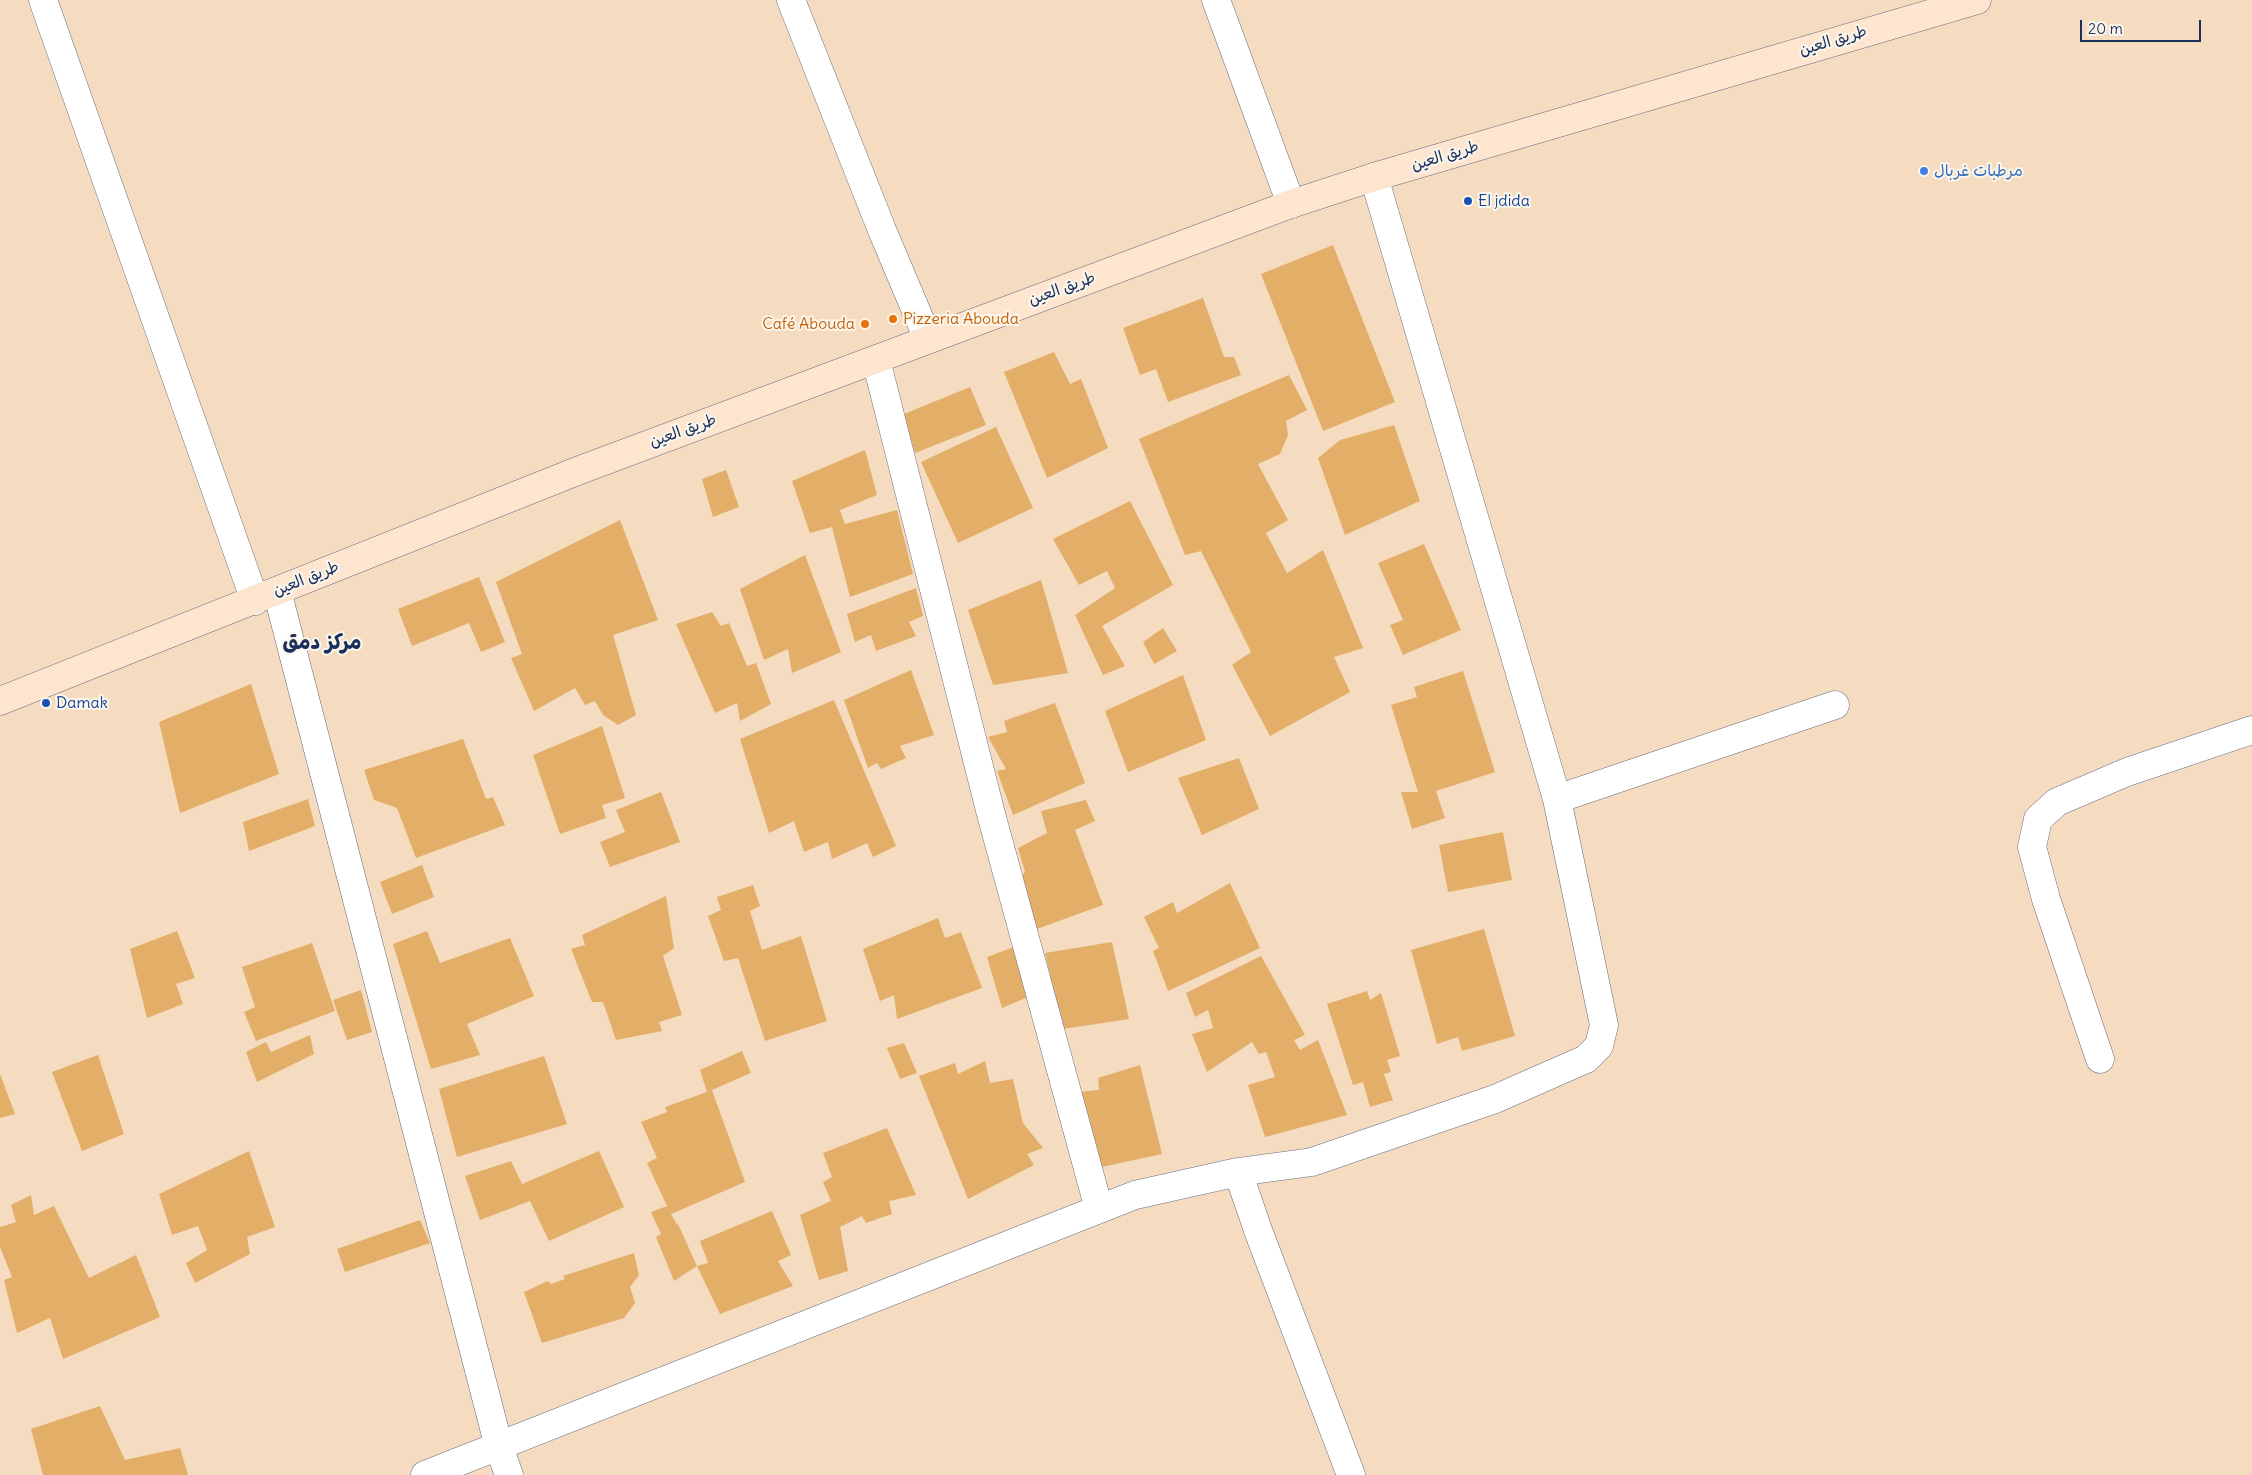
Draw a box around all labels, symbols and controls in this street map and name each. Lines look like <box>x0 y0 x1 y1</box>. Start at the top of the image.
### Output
scale bar <box>2082 10 2203 42</box>
text: 20 m <box>2088 19 2123 38</box>
street label: طريق العين <box>1797 22 1869 60</box>
street label: طريق العين <box>1409 137 1481 175</box>
place label: مرطبات غربال <box>1934 161 2023 181</box>
marker: مرطبات غربال <box>1918 165 1930 177</box>
place label: El jdida <box>1478 191 1530 211</box>
marker: El jdida <box>1462 195 1474 207</box>
street label: طريق العين <box>1026 268 1098 310</box>
place label: Pizzeria Abouda <box>903 309 1019 329</box>
marker: Pizzeria Abouda <box>887 313 899 325</box>
place label: Café Abouda <box>762 314 855 334</box>
marker: Café Abouda <box>859 318 871 330</box>
street label: طريق العين <box>647 410 719 452</box>
street label: طريق العين <box>270 557 342 601</box>
district label: مركز دمق <box>283 630 361 656</box>
place label: Damak <box>56 693 108 713</box>
marker: Damak <box>40 697 52 709</box>

